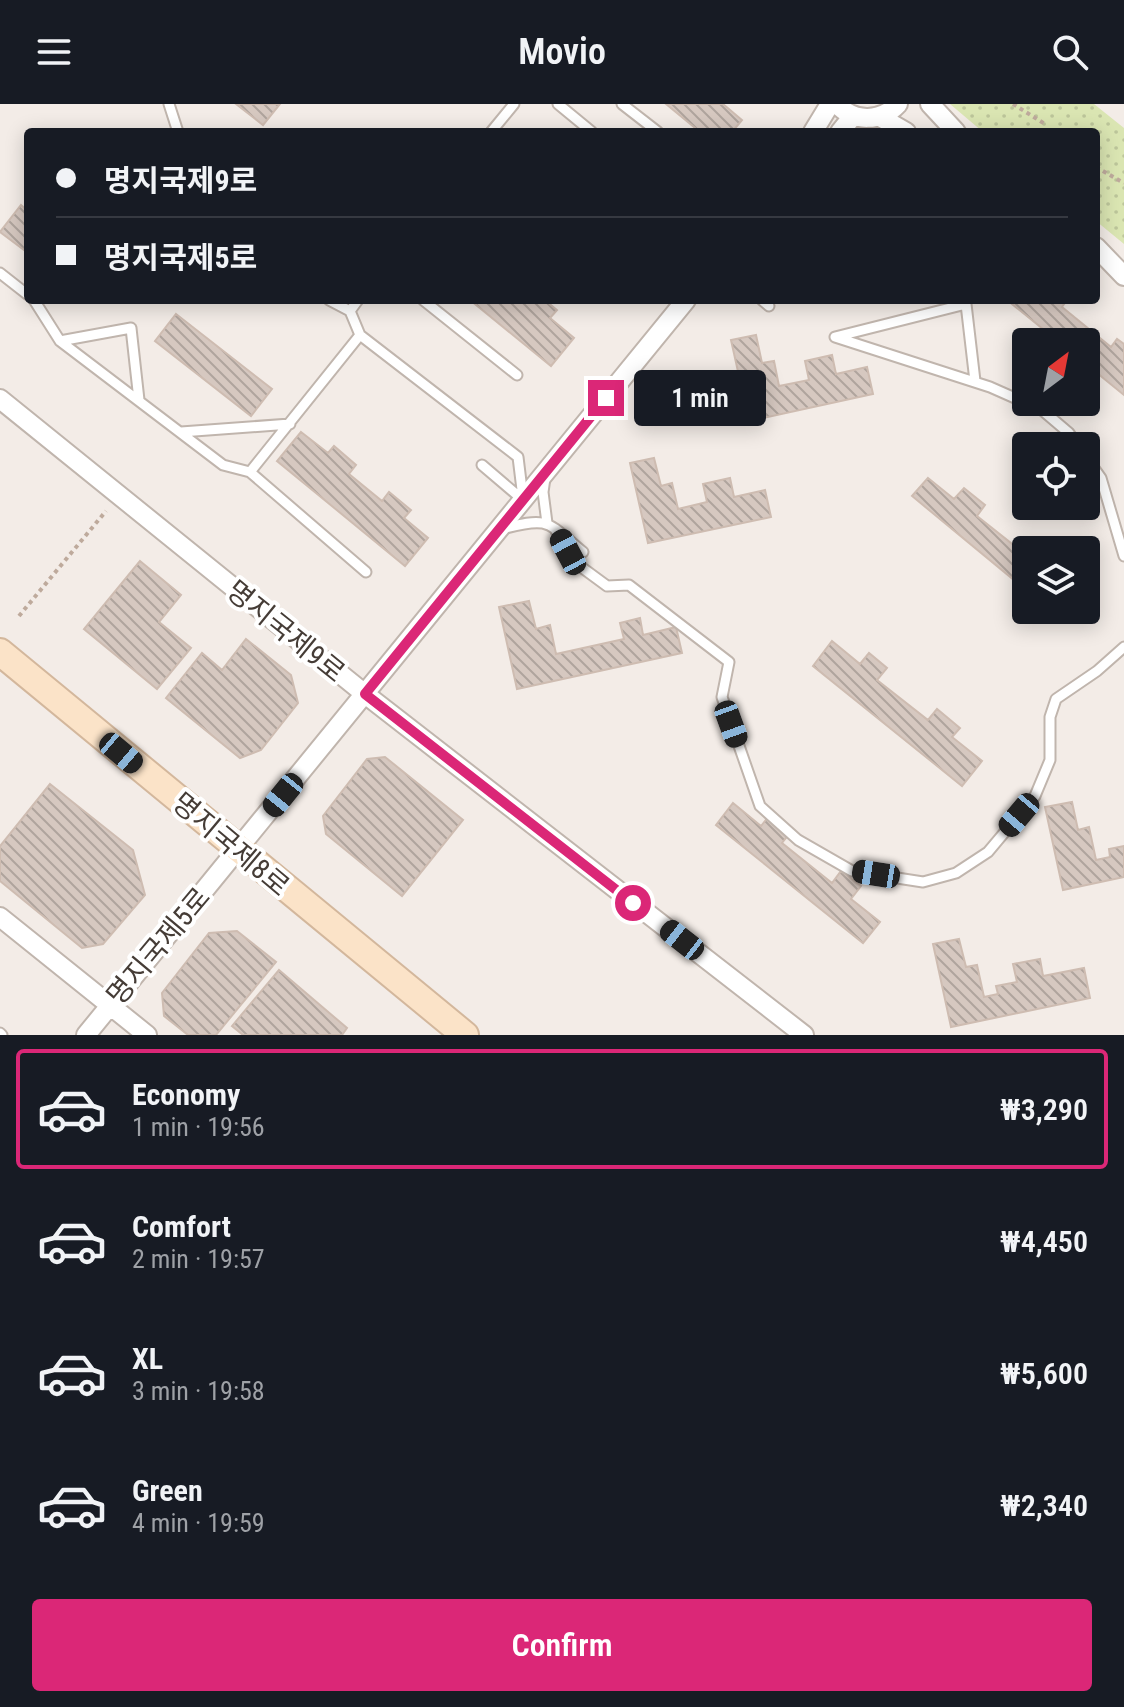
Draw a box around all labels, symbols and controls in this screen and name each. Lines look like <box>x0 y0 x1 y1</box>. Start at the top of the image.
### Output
icon: menu <box>32 30 76 74</box>
icon: search <box>1048 30 1092 74</box>
text: Movio <box>518 31 606 73</box>
text: 명지국제9로 <box>104 163 257 198</box>
text: 명지국제5로 <box>104 240 257 275</box>
north arrow <box>1012 328 1100 416</box>
map controls <box>1012 328 1100 624</box>
callout: 1 min <box>634 370 766 426</box>
route end <box>588 380 624 416</box>
text: 1 min <box>671 383 729 413</box>
button: locate <box>1012 432 1100 520</box>
car <box>546 525 590 579</box>
button: layers <box>1012 536 1100 624</box>
street label: 명지국제9로 <box>220 574 351 689</box>
car <box>712 697 750 751</box>
car <box>95 728 147 778</box>
car <box>259 769 307 821</box>
street label: 명지국제8로 <box>165 786 296 903</box>
car <box>994 789 1044 841</box>
car <box>850 858 902 890</box>
street label: 명지국제5로 <box>100 881 217 1012</box>
route start <box>615 885 651 921</box>
car <box>656 916 708 964</box>
icon: car <box>36 1073 108 1145</box>
text: Economy <box>132 1077 240 1112</box>
text: ₩3,290 <box>1000 1092 1088 1127</box>
text: 1 min · 19:56 <box>132 1112 265 1142</box>
icon: car <box>36 1205 108 1277</box>
text: Comfort <box>132 1209 231 1244</box>
text: ₩4,450 <box>1000 1224 1088 1259</box>
text: 2 min · 19:57 <box>132 1244 265 1274</box>
icon: car <box>36 1337 108 1409</box>
text: XL <box>132 1341 163 1376</box>
text: ₩5,600 <box>1000 1356 1088 1391</box>
text: 3 min · 19:58 <box>132 1376 265 1406</box>
icon: car <box>36 1469 108 1541</box>
text: Green <box>132 1473 203 1508</box>
text: ₩2,340 <box>1000 1488 1088 1523</box>
text: 4 min · 19:59 <box>132 1508 265 1538</box>
button: Confirm <box>32 1599 1092 1691</box>

